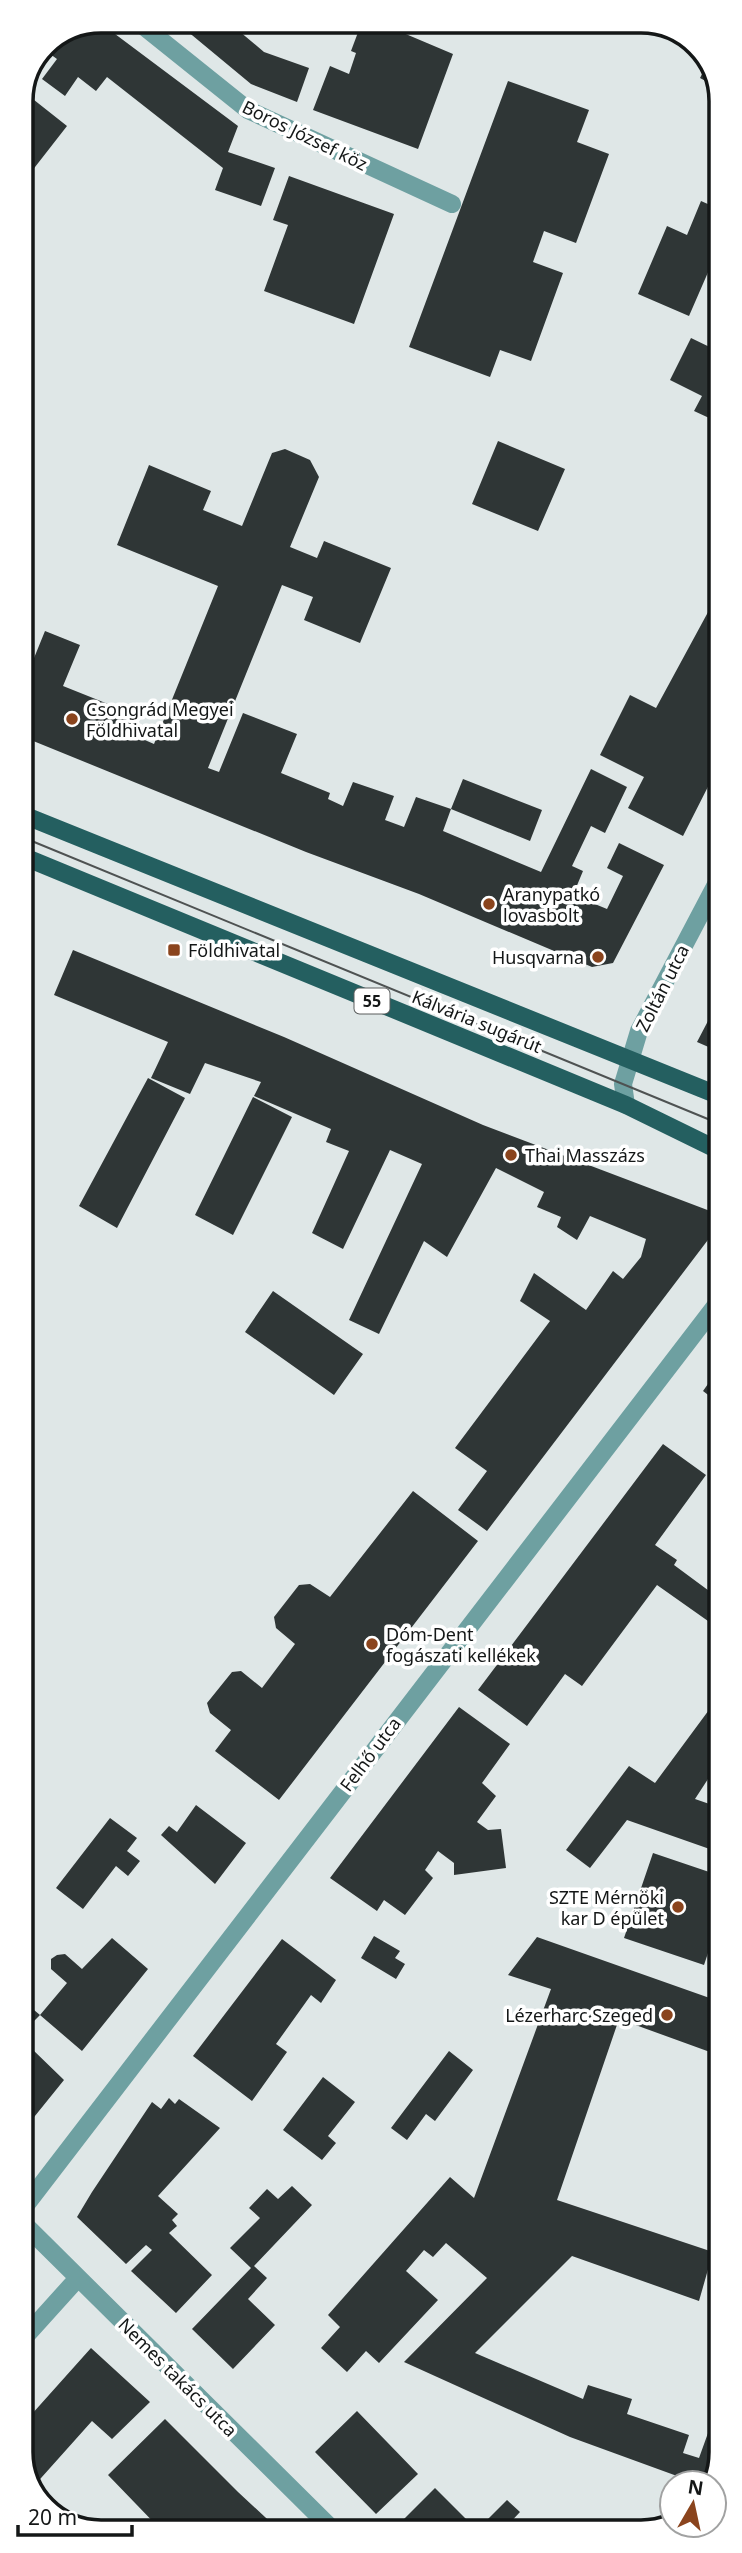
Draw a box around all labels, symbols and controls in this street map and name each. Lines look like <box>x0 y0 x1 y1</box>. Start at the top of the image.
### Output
street label: Boros József köz <box>238 94 372 176</box>
place label: Csongrád Megyei Földhivatal <box>86 697 234 742</box>
marker: Csongrád Megyei Földhivatal <box>64 711 80 727</box>
place label: Aranypatkó lovasbolt <box>503 882 600 927</box>
marker: Aranypatkó lovasbolt <box>481 896 497 912</box>
place label: Földhivatal <box>188 938 280 962</box>
street label: Zoltán utca <box>630 940 694 1036</box>
marker: Földhivatal <box>166 942 182 958</box>
place label: Husqvarna <box>492 945 584 969</box>
marker: Husqvarna <box>590 949 606 965</box>
street label: Kálvária sugárút <box>409 984 546 1058</box>
road number: 55 <box>354 988 390 1014</box>
place label: Thai Masszázs <box>525 1143 645 1167</box>
marker: Thai Masszázs <box>503 1147 519 1163</box>
place label: Dóm-Dent fogászati kellékek <box>386 1622 536 1667</box>
marker: Dóm-Dent fogászati kellékek <box>364 1636 380 1652</box>
street label: Felhő utca <box>334 1712 406 1796</box>
place label: SZTE Mérnöki kar D épület <box>549 1885 664 1930</box>
marker: SZTE Mérnöki kar D épület <box>670 1899 686 1915</box>
place label: Lézerharc Szeged <box>505 2003 653 2027</box>
marker: Lézerharc Szeged <box>659 2007 675 2023</box>
street label: Nemes takács utca <box>113 2312 243 2442</box>
north arrow <box>658 2469 728 2539</box>
text: N <box>686 2473 705 2501</box>
scale bar <box>18 2494 131 2538</box>
text: 20 m <box>28 2503 77 2531</box>

